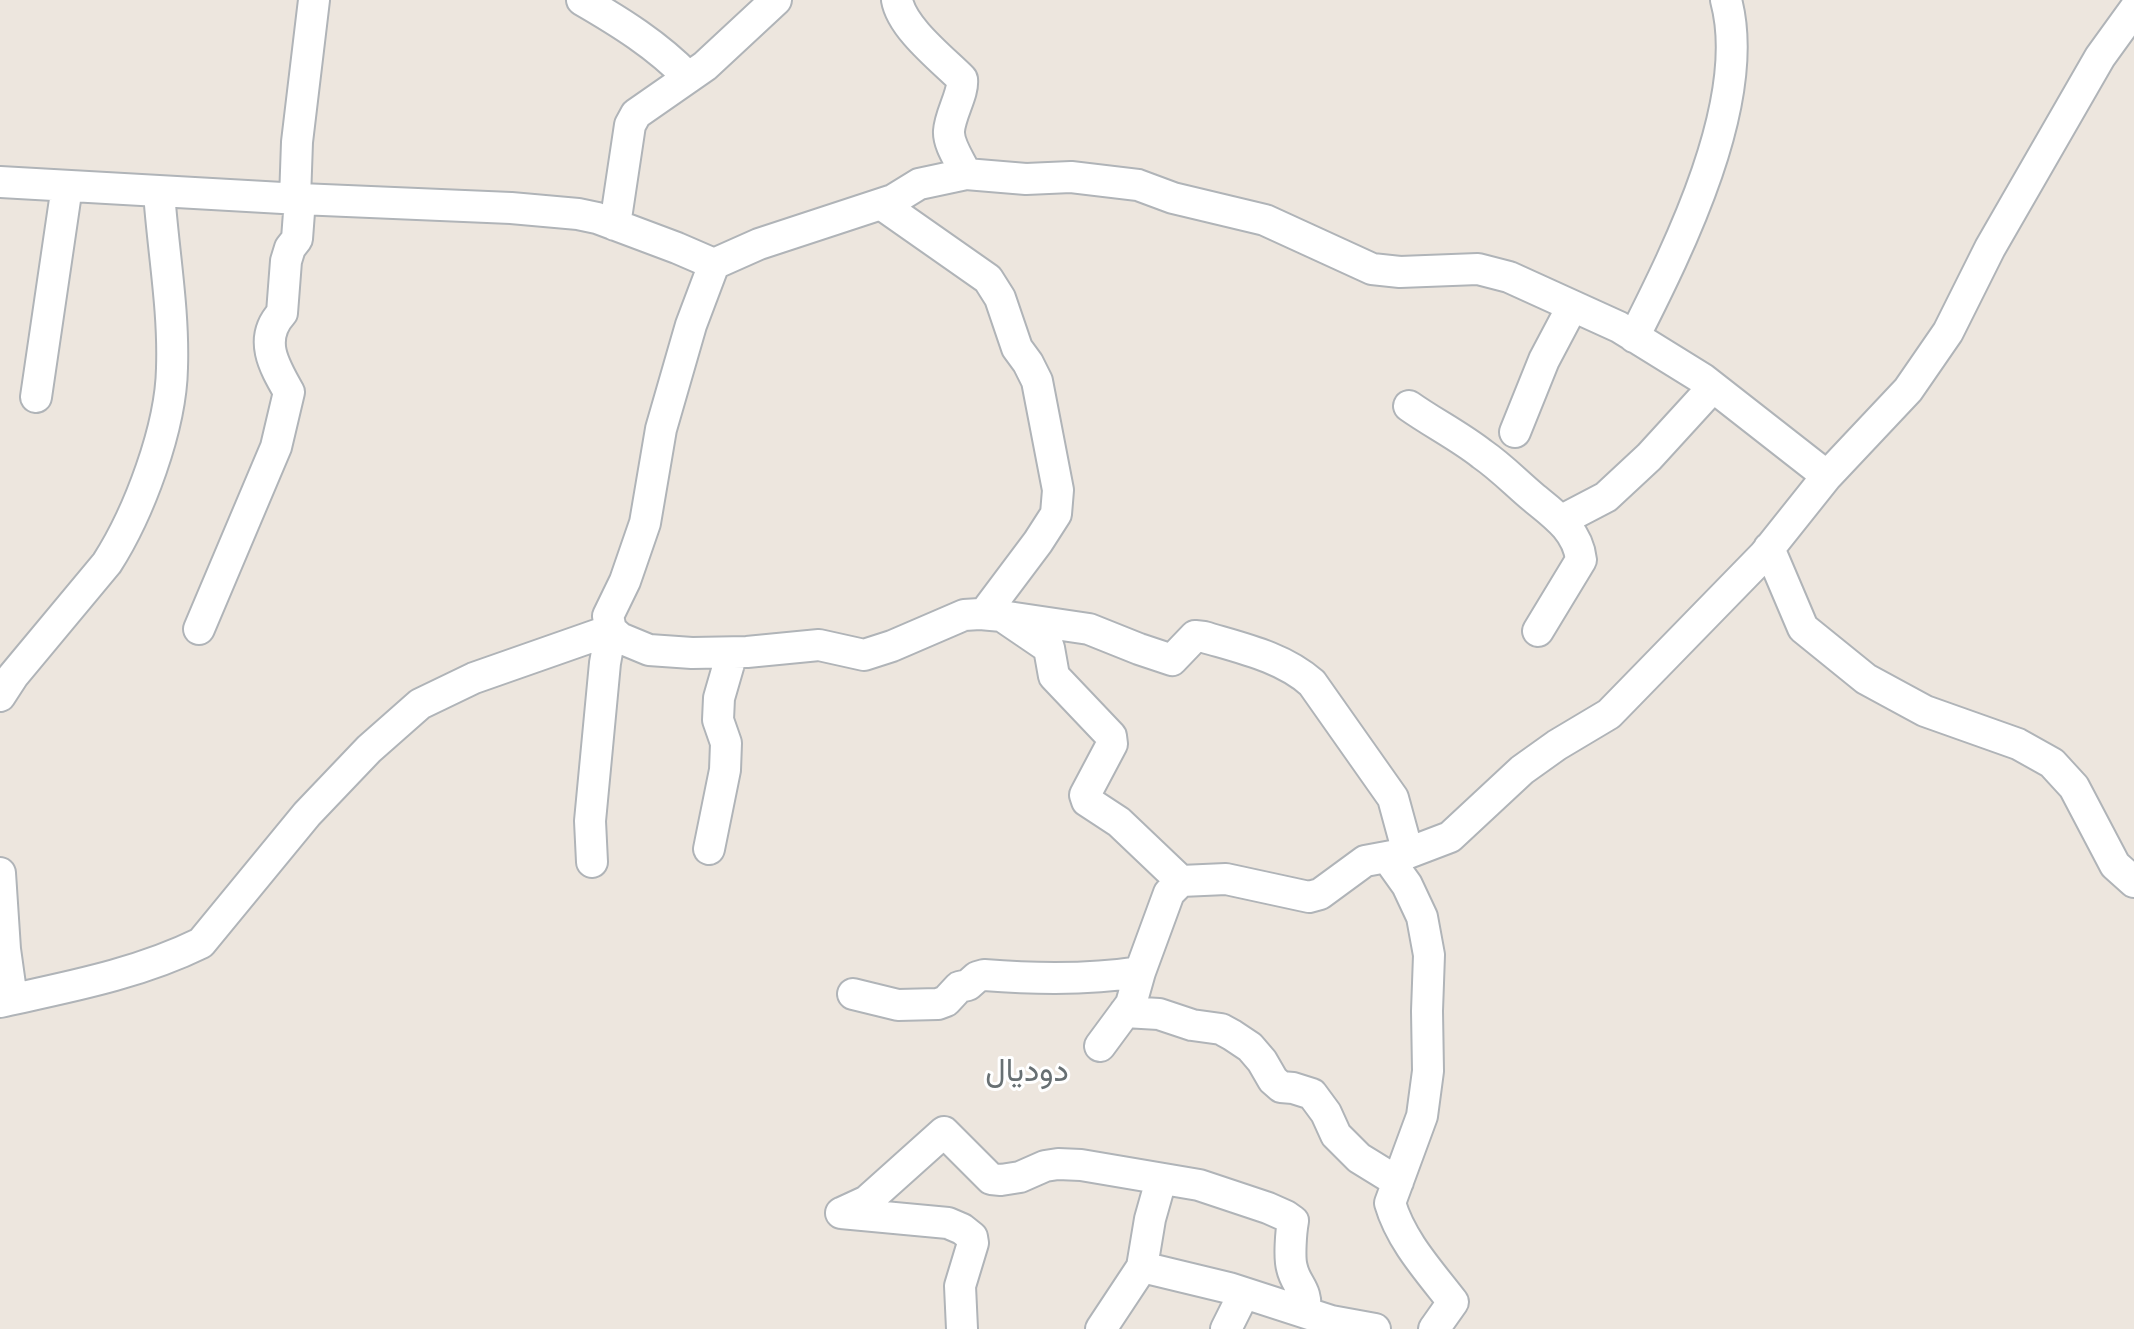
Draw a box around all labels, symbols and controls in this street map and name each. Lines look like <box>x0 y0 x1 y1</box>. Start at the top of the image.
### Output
district label: دودیال <box>985 1053 1069 1091</box>

